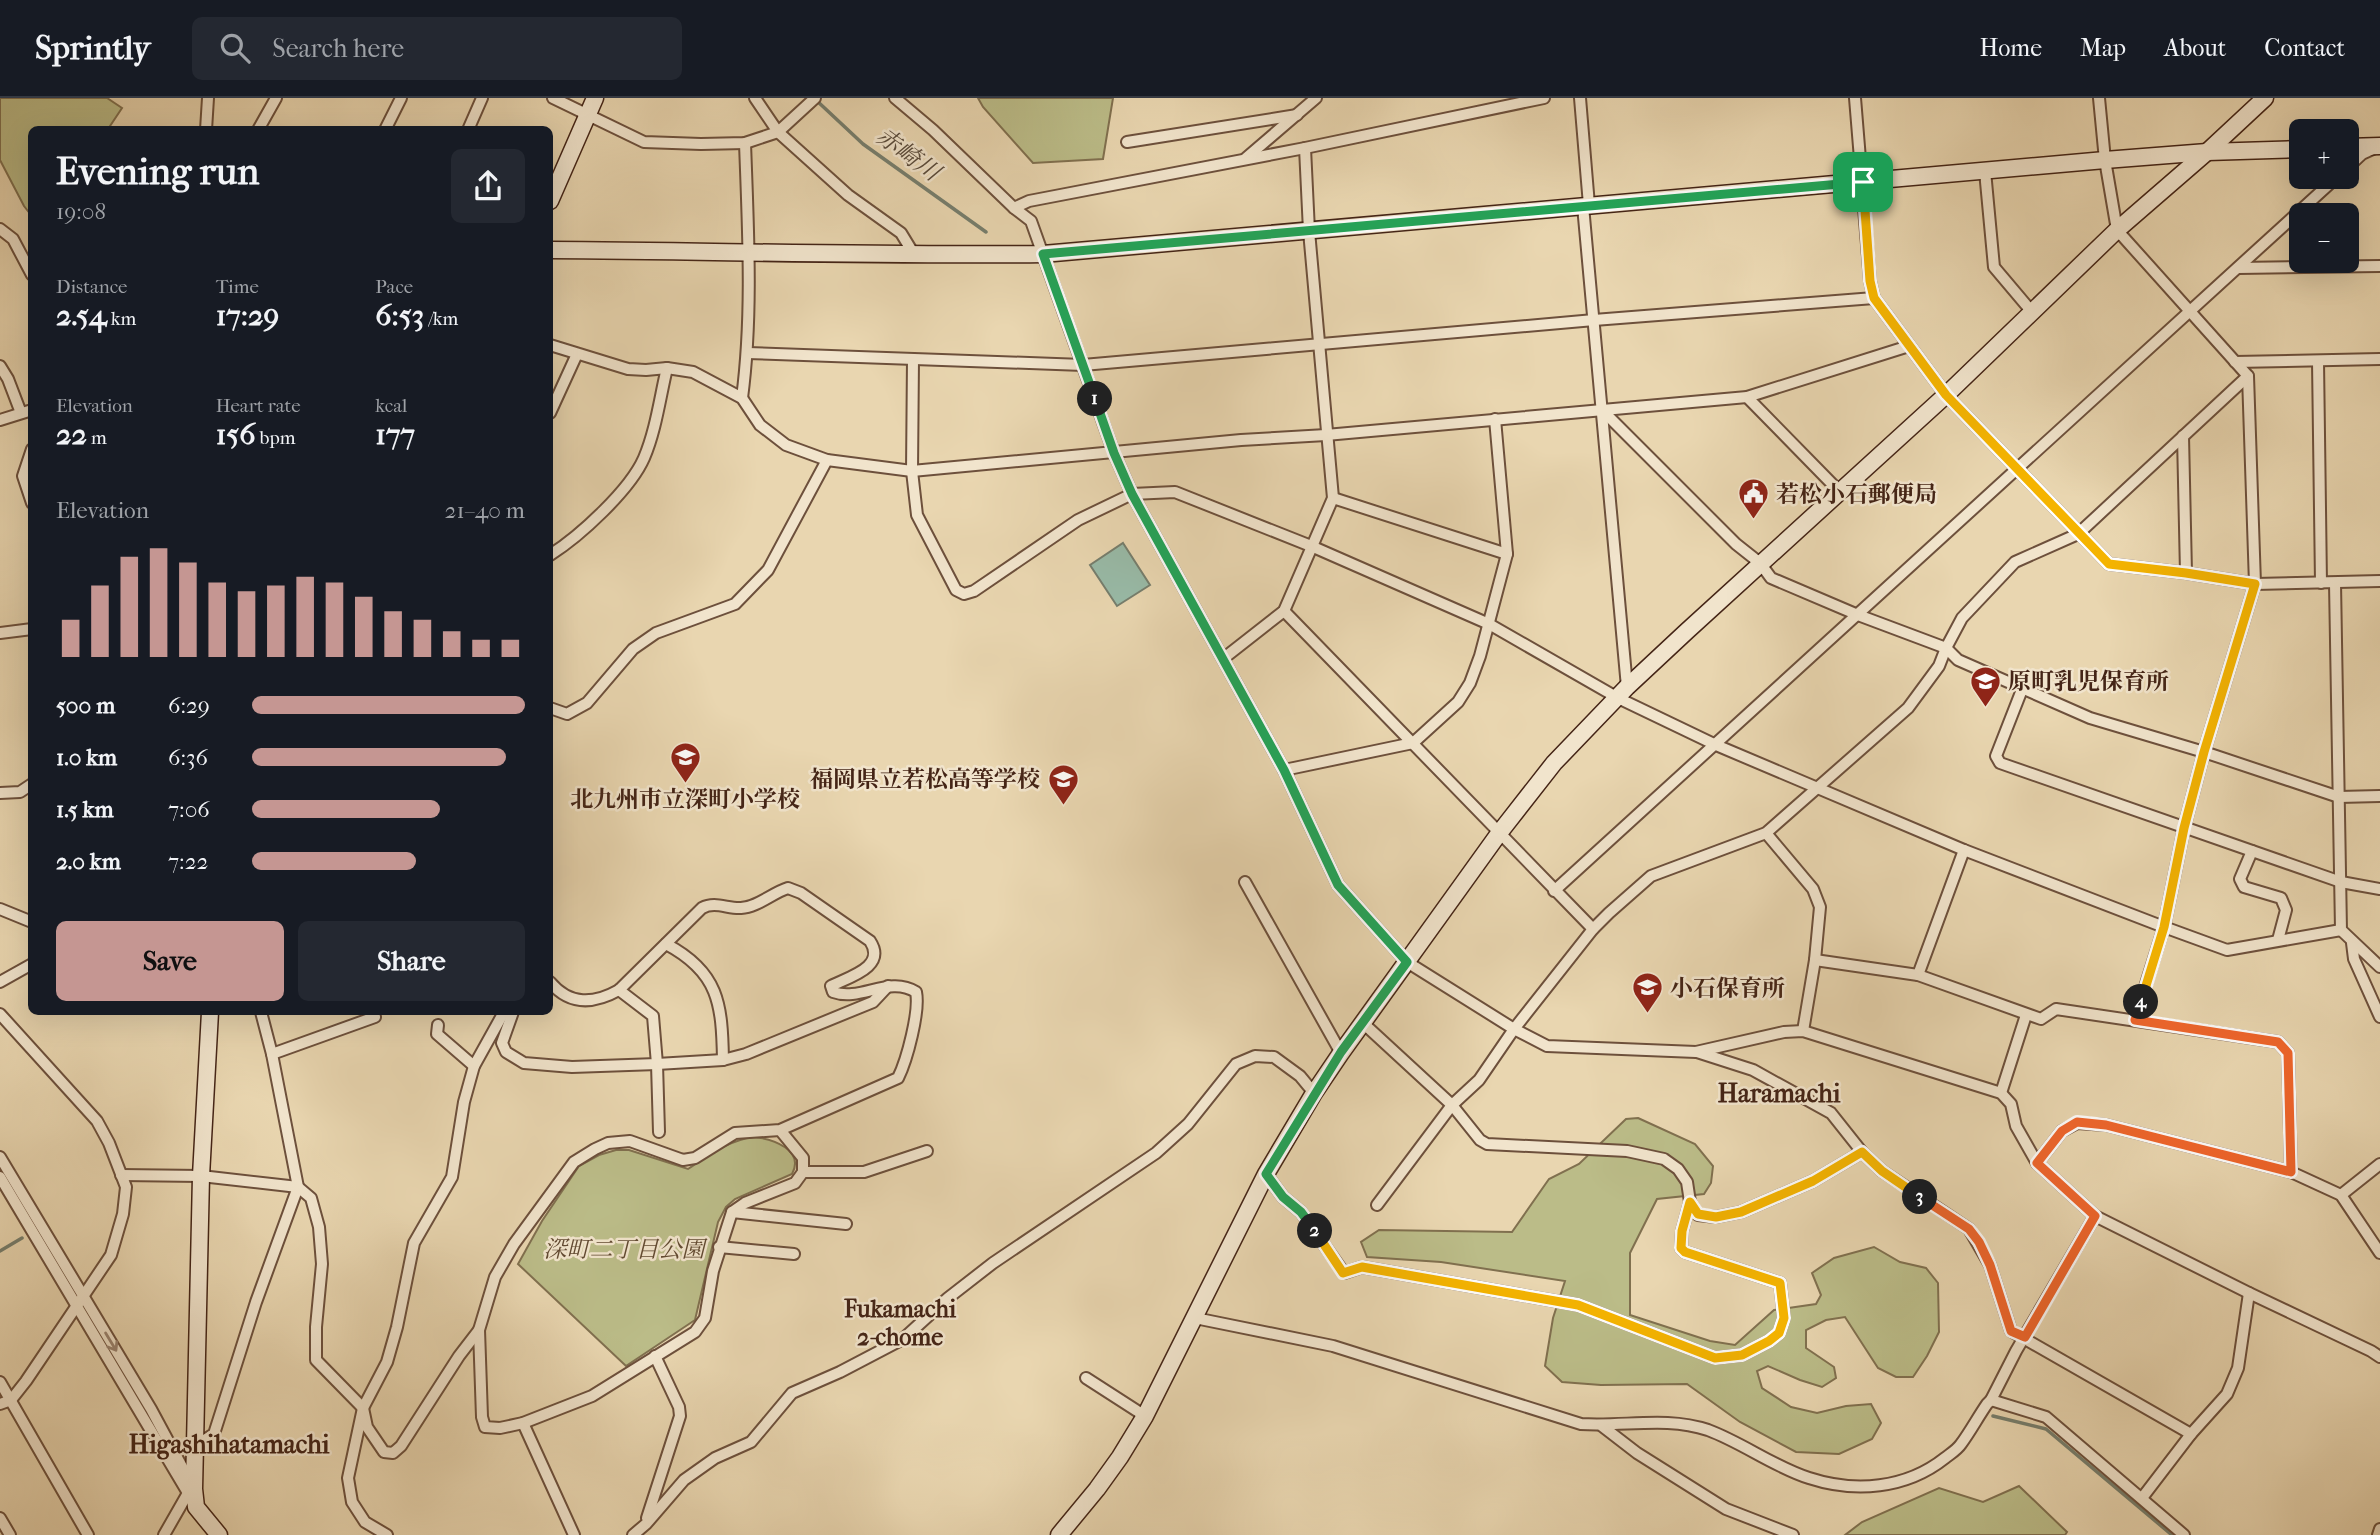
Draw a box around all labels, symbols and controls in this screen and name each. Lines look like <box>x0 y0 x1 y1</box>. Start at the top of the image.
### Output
search box <box>192 17 682 80</box>
text: Sprintly <box>35 29 150 68</box>
icon: search <box>216 29 254 67</box>
text: Search here <box>272 33 404 64</box>
text: Home <box>1980 34 2042 62</box>
text: Map <box>2080 34 2126 62</box>
text: About <box>2164 34 2226 62</box>
text: Contact <box>2264 34 2345 62</box>
map controls <box>2289 119 2359 273</box>
button: + <box>2289 119 2359 189</box>
water label: 赤崎川 <box>871 122 948 188</box>
text: Evening run <box>56 149 259 194</box>
button: share <box>451 149 525 223</box>
pin <box>1833 152 1893 212</box>
icon: arrive <box>1844 163 1882 201</box>
text: 19:08 <box>56 198 106 225</box>
button: − <box>2289 203 2359 273</box>
text: Distance <box>56 276 127 298</box>
text: Time <box>216 276 259 298</box>
text: Pace <box>375 276 413 298</box>
text: 2.54 <box>56 298 107 333</box>
text: 17:29 <box>216 298 279 333</box>
text: 6:53 <box>375 298 424 333</box>
text: km <box>107 308 136 330</box>
text: /km <box>424 308 458 330</box>
pin: 1 <box>1078 382 1112 416</box>
text: 1 <box>1091 387 1098 409</box>
text: Elevation <box>56 395 133 417</box>
text: Heart rate <box>216 395 301 417</box>
text: kcal <box>375 395 407 417</box>
text: 22 <box>56 417 87 452</box>
text: 156 <box>216 417 255 452</box>
text: 177 <box>375 417 415 452</box>
text: m <box>87 427 107 449</box>
text: bpm <box>255 427 296 449</box>
public building icon: 若松小石郵便局 <box>1736 477 1770 521</box>
place label: 若松小石郵便局 <box>1776 481 1937 508</box>
text: Elevation <box>56 497 149 524</box>
text: 21–40 m <box>445 497 525 524</box>
school or university icon: 原町乳児保育所 <box>1968 664 2002 708</box>
place label: 原町乳児保育所 <box>2008 668 2169 695</box>
text: 500 m <box>56 692 115 719</box>
text: 6:29 <box>168 692 210 719</box>
school or university icon: 北九州市立深町小学校 <box>668 741 702 785</box>
text: 1.0 km <box>56 744 117 771</box>
text: 6:36 <box>168 744 208 771</box>
school or university icon: 福岡県立若松高等学校 <box>1046 762 1080 806</box>
place label: 福岡県立若松高等学校 <box>810 766 1040 793</box>
place label: 北九州市立深町小学校 <box>570 786 800 813</box>
text: 1.5 km <box>56 796 114 823</box>
text: 7:06 <box>168 796 210 823</box>
text: 2.0 km <box>56 848 121 875</box>
text: 7:22 <box>168 848 208 875</box>
button: Save <box>56 921 284 1001</box>
button: Share <box>298 921 525 1001</box>
school or university icon: 小石保育所 <box>1630 971 1664 1015</box>
place label: 小石保育所 <box>1670 975 1785 1002</box>
pin: 4 <box>2124 984 2158 1020</box>
text: 4 <box>2135 990 2146 1012</box>
district label: Haramachi <box>1718 1078 1841 1109</box>
pin: 3 <box>1902 1180 1938 1214</box>
text: 3 <box>1916 1185 1923 1207</box>
pin: 2 <box>1298 1214 1332 1248</box>
text: 2 <box>1310 1219 1319 1241</box>
park label: 深町二丁目公園 <box>544 1236 709 1263</box>
district label: Fukamachi 2-chome <box>843 1295 957 1351</box>
one-way arrow <box>104 1331 118 1351</box>
district label: Higashihatamachi <box>128 1429 330 1460</box>

